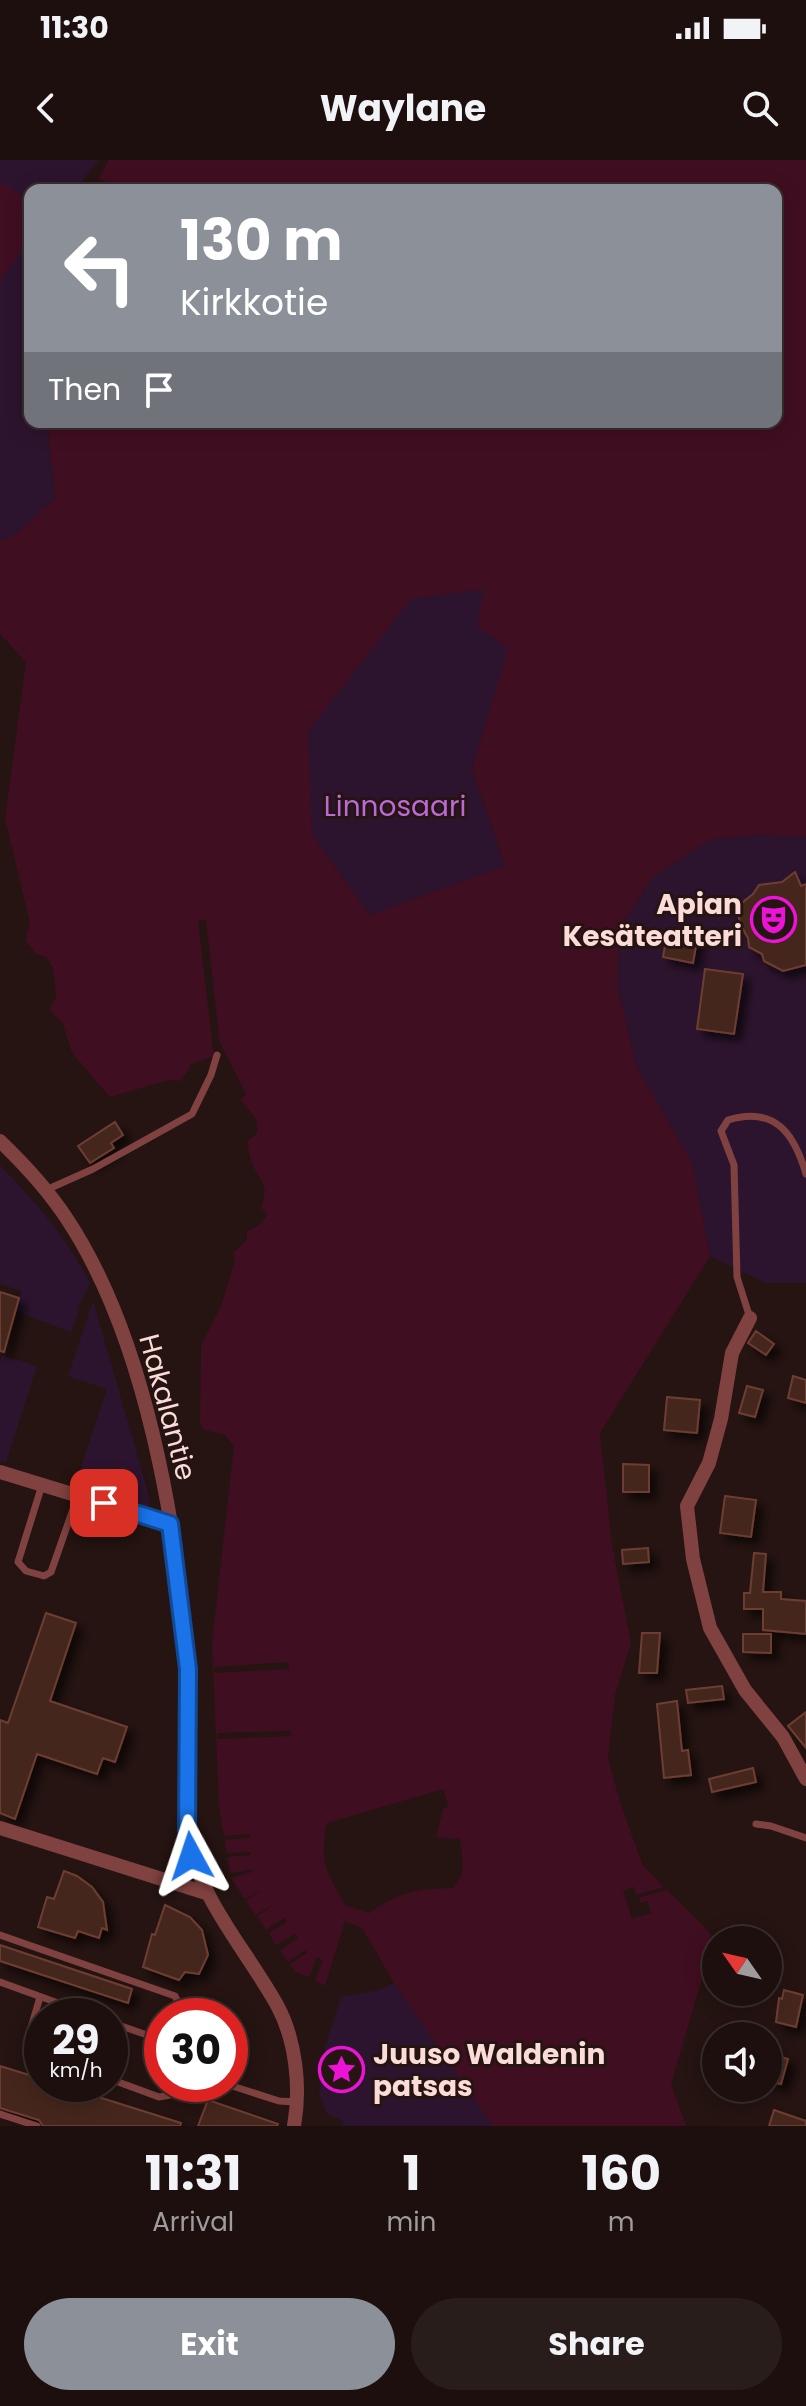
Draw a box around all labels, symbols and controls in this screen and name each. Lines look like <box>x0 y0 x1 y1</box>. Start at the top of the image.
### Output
text: 11:30 <box>40 6 109 49</box>
text: Waylane <box>320 83 486 134</box>
icon: back <box>24 86 68 130</box>
icon: search <box>738 86 782 130</box>
text: 130 m <box>180 201 343 280</box>
icon: left <box>48 216 152 320</box>
text: Kirkkotie <box>180 277 328 328</box>
text: Then <box>48 368 121 411</box>
icon: arrive <box>137 368 181 412</box>
park label: Linnosaari <box>324 787 466 826</box>
place label: Apian Kesäteatteri <box>563 885 742 956</box>
theatre icon: Apian Kesäteatteri <box>749 896 797 944</box>
street label: Hakalantie <box>129 1330 206 1485</box>
pin <box>70 1469 138 1537</box>
icon: arrive <box>82 1481 126 1525</box>
position arrow <box>149 1814 233 1898</box>
north arrow <box>702 1926 782 2006</box>
map controls <box>702 1926 782 2102</box>
speed limit sign: 30 <box>144 1998 248 2102</box>
text: 29 <box>52 2012 100 2068</box>
button: sound <box>702 2022 782 2102</box>
place label: Juuso Waldenin patsas <box>373 2035 605 2106</box>
place icon: Juuso Waldenin patsas <box>318 2046 366 2094</box>
text: km/h <box>49 2056 103 2084</box>
text: 11:31 <box>145 2140 242 2207</box>
text: 1 <box>402 2140 420 2207</box>
text: 160 <box>581 2140 661 2207</box>
text: Arrival <box>152 2204 234 2240</box>
text: min <box>387 2204 436 2240</box>
text: m <box>608 2204 635 2240</box>
button: Exit <box>24 2298 395 2390</box>
button: Share <box>411 2298 782 2390</box>

